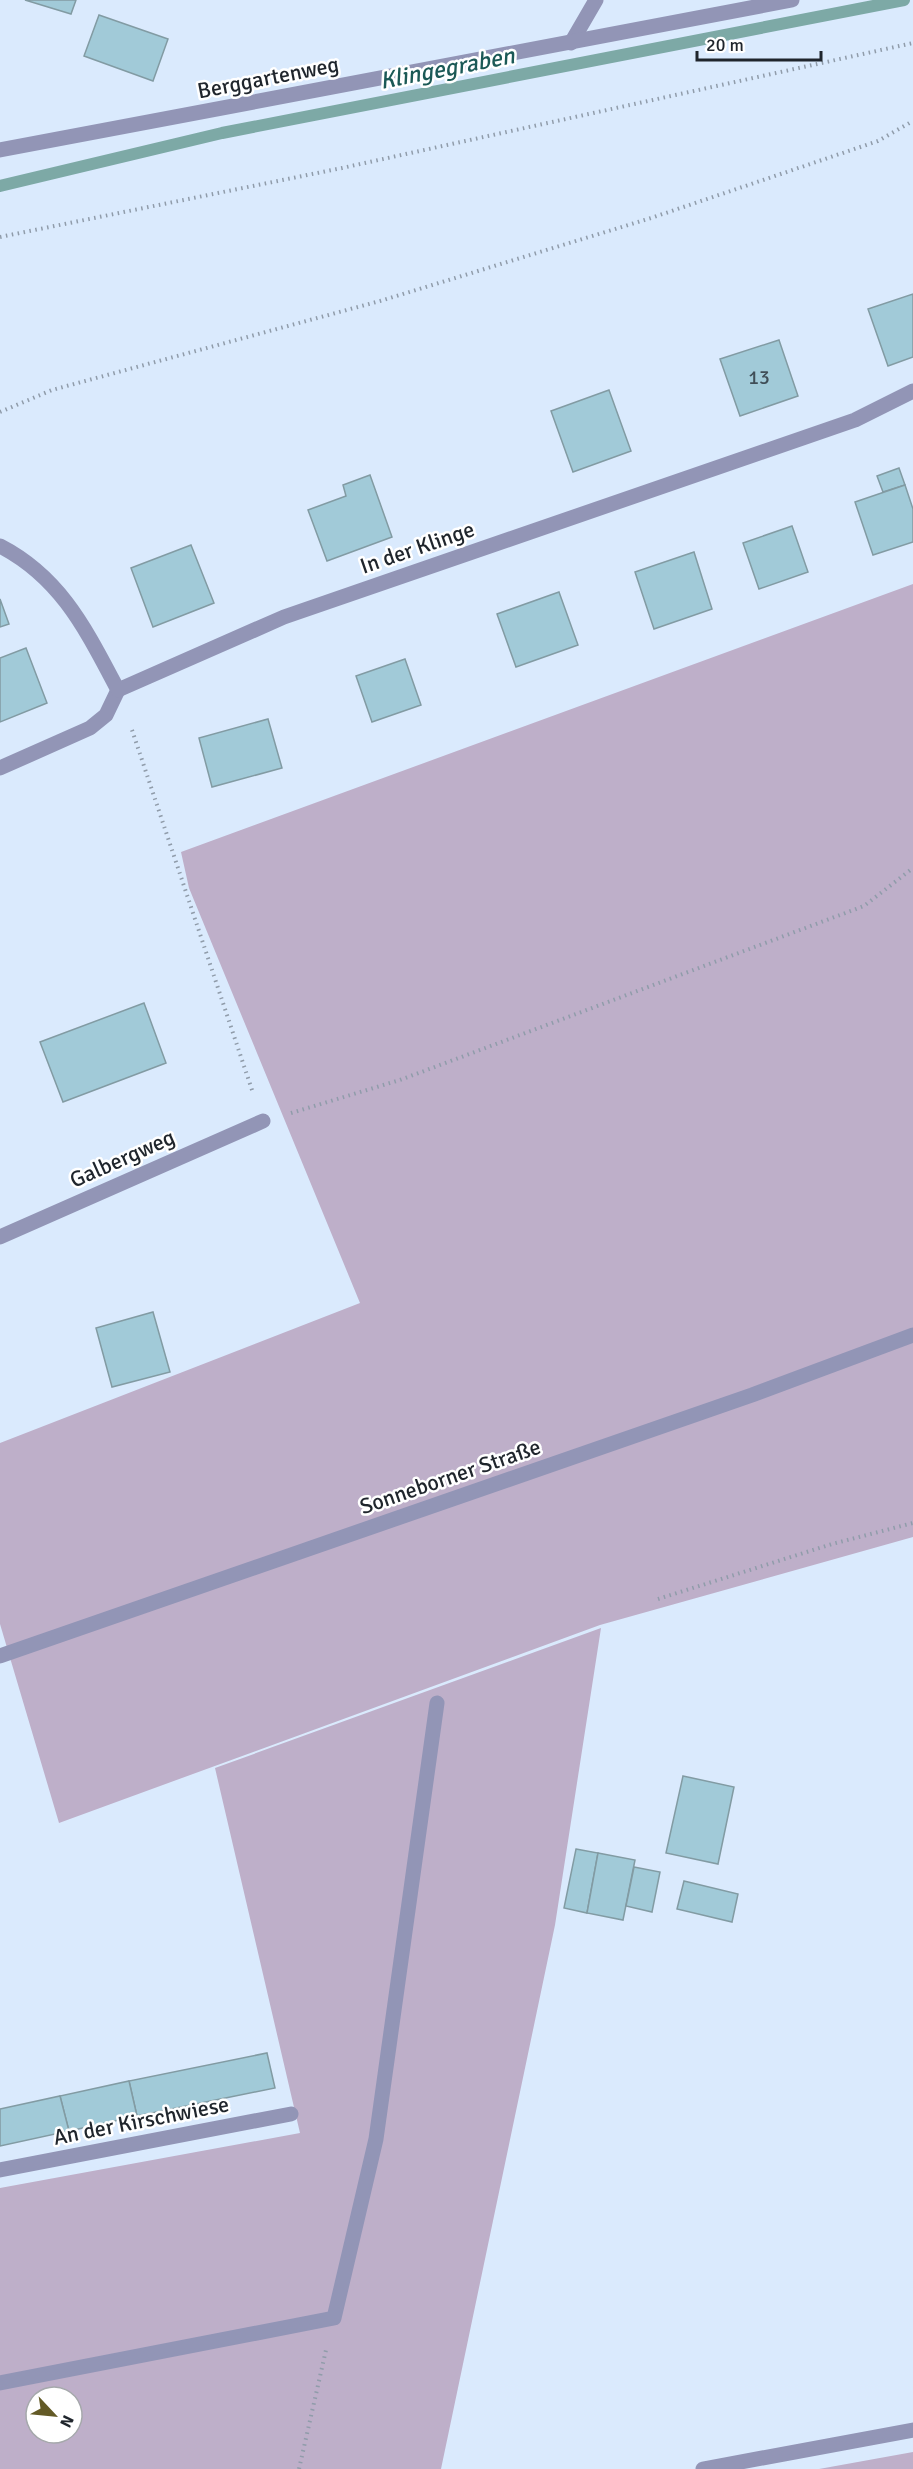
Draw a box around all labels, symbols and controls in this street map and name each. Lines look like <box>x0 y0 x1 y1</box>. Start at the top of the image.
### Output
scale bar <box>697 24 822 62</box>
text: 20 m <box>706 34 744 56</box>
water label: Klingegraben <box>377 40 518 96</box>
street label: Berggartenweg <box>195 51 341 104</box>
house number: 13 <box>748 365 770 390</box>
street label: In der Klinge <box>357 515 478 580</box>
street label: Galbergweg <box>66 1123 179 1194</box>
street label: Sonneborner Straße <box>356 1433 544 1520</box>
street label: An der Kirschwiese <box>51 2090 231 2151</box>
north arrow <box>24 2385 84 2445</box>
text: N <box>55 2412 78 2431</box>

